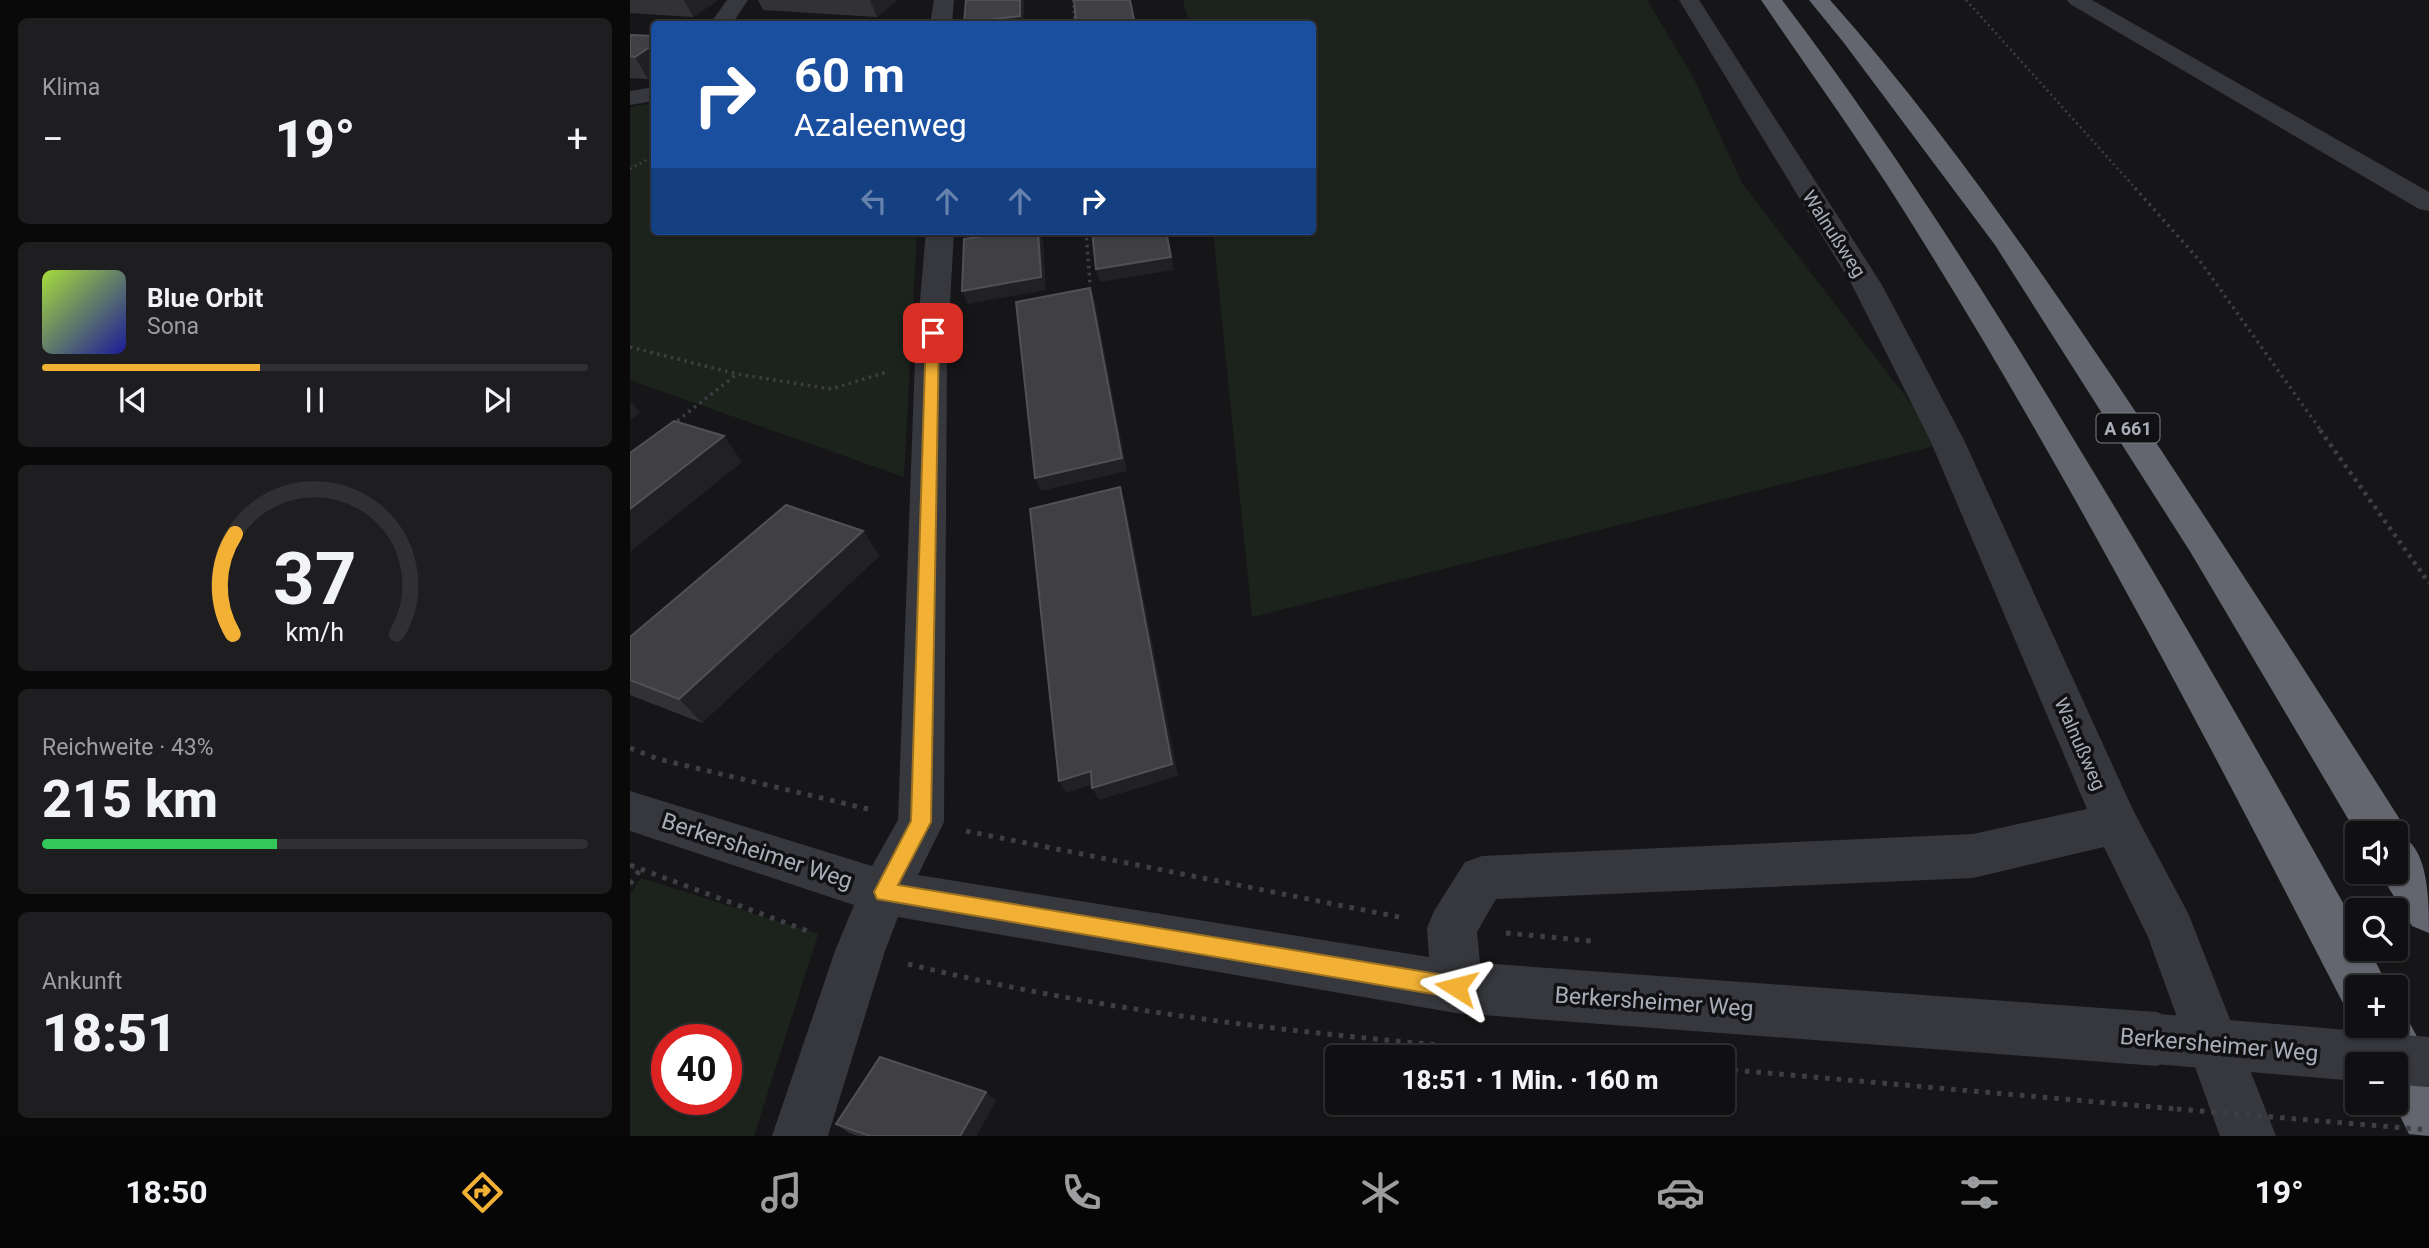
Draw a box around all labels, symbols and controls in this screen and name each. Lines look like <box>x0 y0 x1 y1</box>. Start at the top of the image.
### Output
text: 60 m <box>794 47 905 104</box>
icon: right <box>679 49 770 140</box>
text: Klima <box>42 74 100 101</box>
text: Azaleenweg <box>794 106 967 144</box>
text: 19° <box>275 109 355 170</box>
text: − <box>42 117 64 161</box>
text: + <box>566 117 588 161</box>
icon: left <box>855 182 893 220</box>
icon: ahead <box>928 182 966 220</box>
icon: ahead <box>1001 182 1039 220</box>
icon: right <box>1074 182 1112 220</box>
street label: Walnußweg <box>1797 186 1871 282</box>
text: Blue Orbit <box>147 283 263 313</box>
pin <box>903 303 963 363</box>
text: Sona <box>147 313 199 340</box>
icon: arrive <box>914 314 952 352</box>
icon: previous <box>114 381 152 419</box>
icon: pause <box>296 381 334 419</box>
icon: next <box>478 381 516 419</box>
road number: A 661 <box>2096 414 2160 442</box>
text: 37 <box>273 536 357 622</box>
text: km/h <box>286 618 344 647</box>
street label: Walnußweg <box>2049 694 2111 794</box>
text: Reichweite · 43% <box>42 734 214 761</box>
text: 215 km <box>42 769 218 830</box>
street label: Berkersheimer Weg <box>658 807 856 895</box>
map controls <box>2345 821 2408 1115</box>
button: sound <box>2345 821 2408 884</box>
button: search <box>2345 898 2408 961</box>
position arrow <box>1419 950 1493 1024</box>
text: Ankunft <box>42 968 122 995</box>
button: + <box>2345 975 2408 1038</box>
street label: Berkersheimer Weg <box>1554 982 1754 1022</box>
text: 18:51 <box>42 1003 177 1064</box>
street label: Berkersheimer Weg <box>2119 1023 2319 1067</box>
speed limit sign: 40 <box>651 1024 742 1115</box>
button: − <box>2345 1052 2408 1115</box>
text: 18:51 · 1 Min. · 160 m <box>1401 1065 1659 1095</box>
icon: directions <box>458 1168 507 1217</box>
icon: music <box>757 1168 806 1217</box>
icon: phone <box>1057 1168 1106 1217</box>
icon: climate <box>1356 1168 1405 1217</box>
icon: car <box>1656 1168 1705 1217</box>
icon: filters <box>1955 1168 2004 1217</box>
text: 18:50 <box>125 1173 208 1211</box>
text: 19° <box>2255 1173 2304 1211</box>

